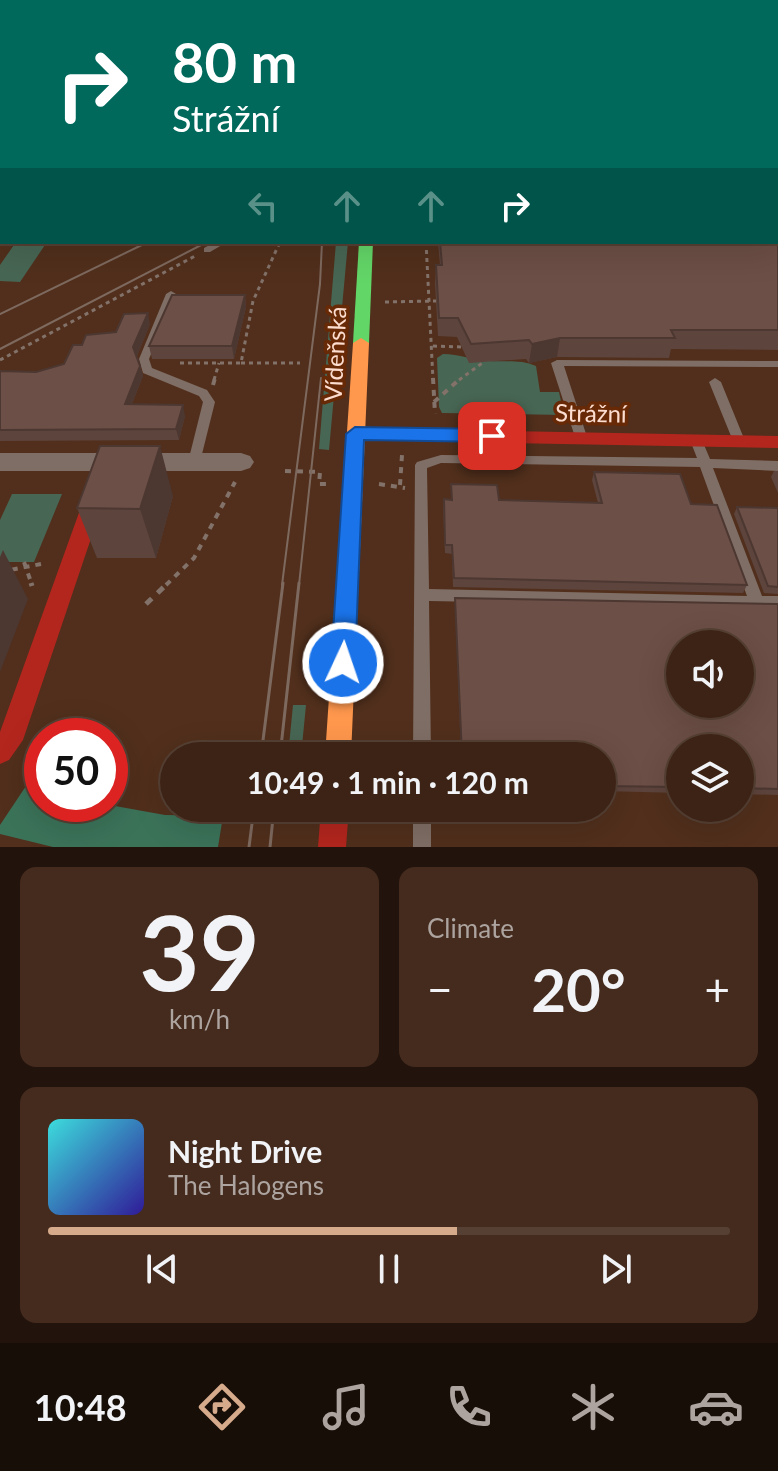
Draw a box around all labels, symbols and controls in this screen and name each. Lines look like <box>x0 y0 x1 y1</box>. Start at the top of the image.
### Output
text: 80 m <box>172 28 297 95</box>
icon: right <box>40 32 144 136</box>
text: Strážní <box>172 96 279 140</box>
icon: left <box>241 184 285 228</box>
icon: ahead <box>325 184 369 228</box>
icon: ahead <box>409 184 453 228</box>
icon: right <box>493 184 537 228</box>
street label: Vídeňská <box>318 305 351 402</box>
street label: Strážní <box>555 397 628 428</box>
pin <box>458 402 526 470</box>
icon: arrive <box>470 414 514 458</box>
position arrow <box>301 621 385 705</box>
map controls <box>666 630 754 822</box>
button: sound <box>666 630 754 718</box>
speed limit sign: 50 <box>24 718 128 822</box>
button: layers <box>666 734 754 822</box>
text: 10:49 · 1 min · 120 m <box>247 764 529 800</box>
text: 39 <box>139 888 260 1013</box>
text: Climate <box>427 912 514 944</box>
text: 20° <box>531 953 626 1025</box>
text: − <box>427 963 453 1015</box>
text: + <box>704 963 730 1015</box>
text: km/h <box>169 1003 230 1035</box>
text: Night Drive <box>168 1133 322 1169</box>
text: The Halogens <box>168 1169 324 1201</box>
icon: previous <box>140 1247 184 1291</box>
icon: pause <box>367 1247 411 1291</box>
icon: next <box>594 1247 638 1291</box>
icon: directions <box>194 1379 250 1435</box>
icon: music <box>318 1379 374 1435</box>
icon: phone <box>441 1379 497 1435</box>
icon: climate <box>565 1379 621 1435</box>
icon: car <box>688 1379 744 1435</box>
text: 10:48 <box>34 1385 127 1429</box>

